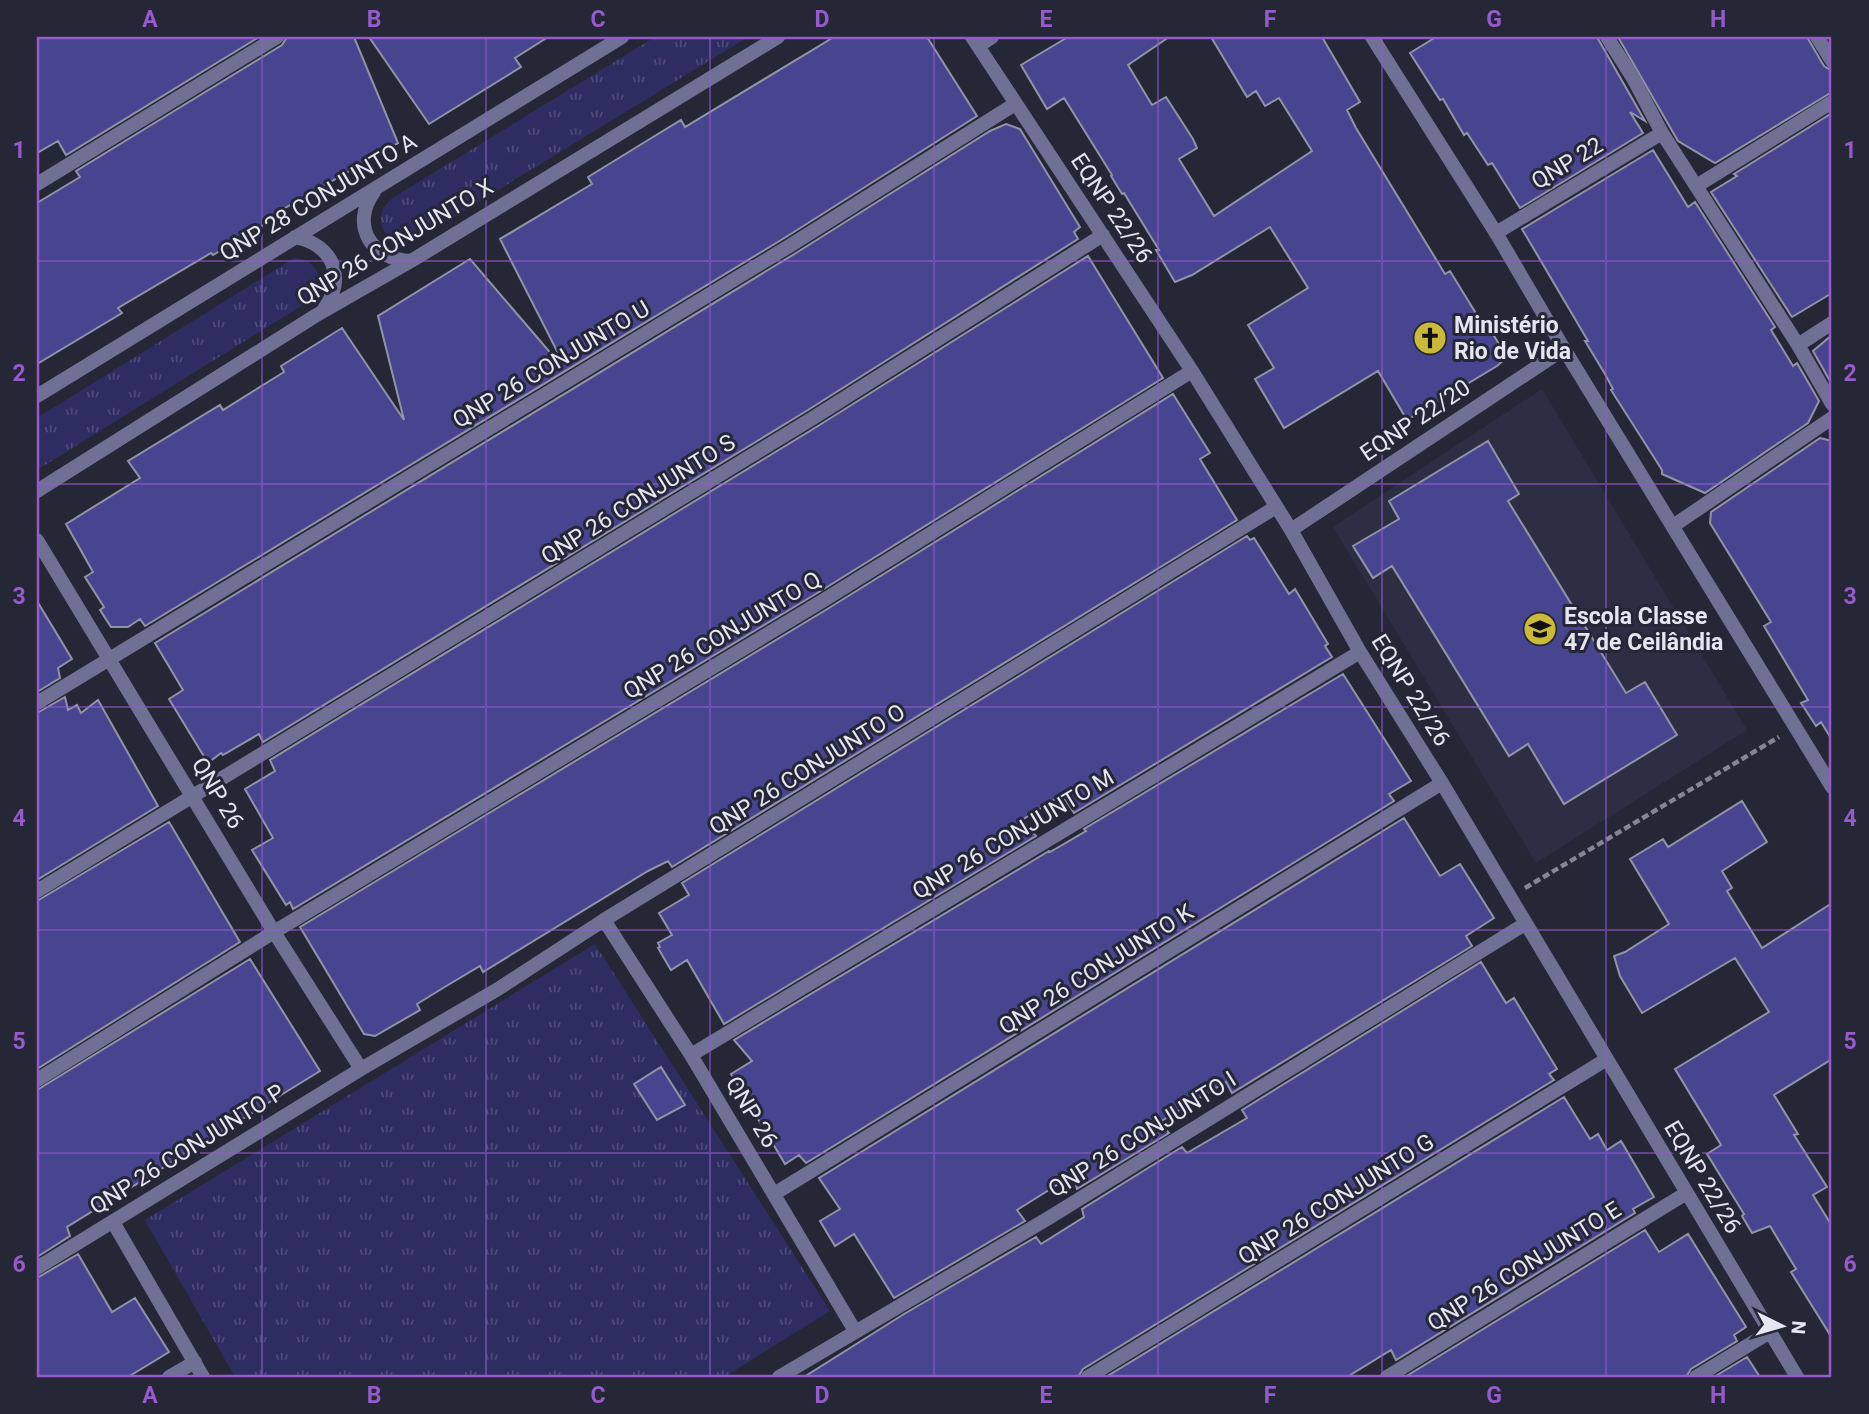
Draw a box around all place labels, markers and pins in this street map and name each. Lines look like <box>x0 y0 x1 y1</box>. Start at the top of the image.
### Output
place label: Ministério Rio de Vida <box>1454 312 1571 365</box>
church icon: Ministério Rio de Vida <box>1411 319 1449 357</box>
place label: Escola Classe 47 de Ceilândia <box>1564 603 1723 656</box>
school or university icon: Escola Classe 47 de Ceilândia <box>1521 610 1559 648</box>

